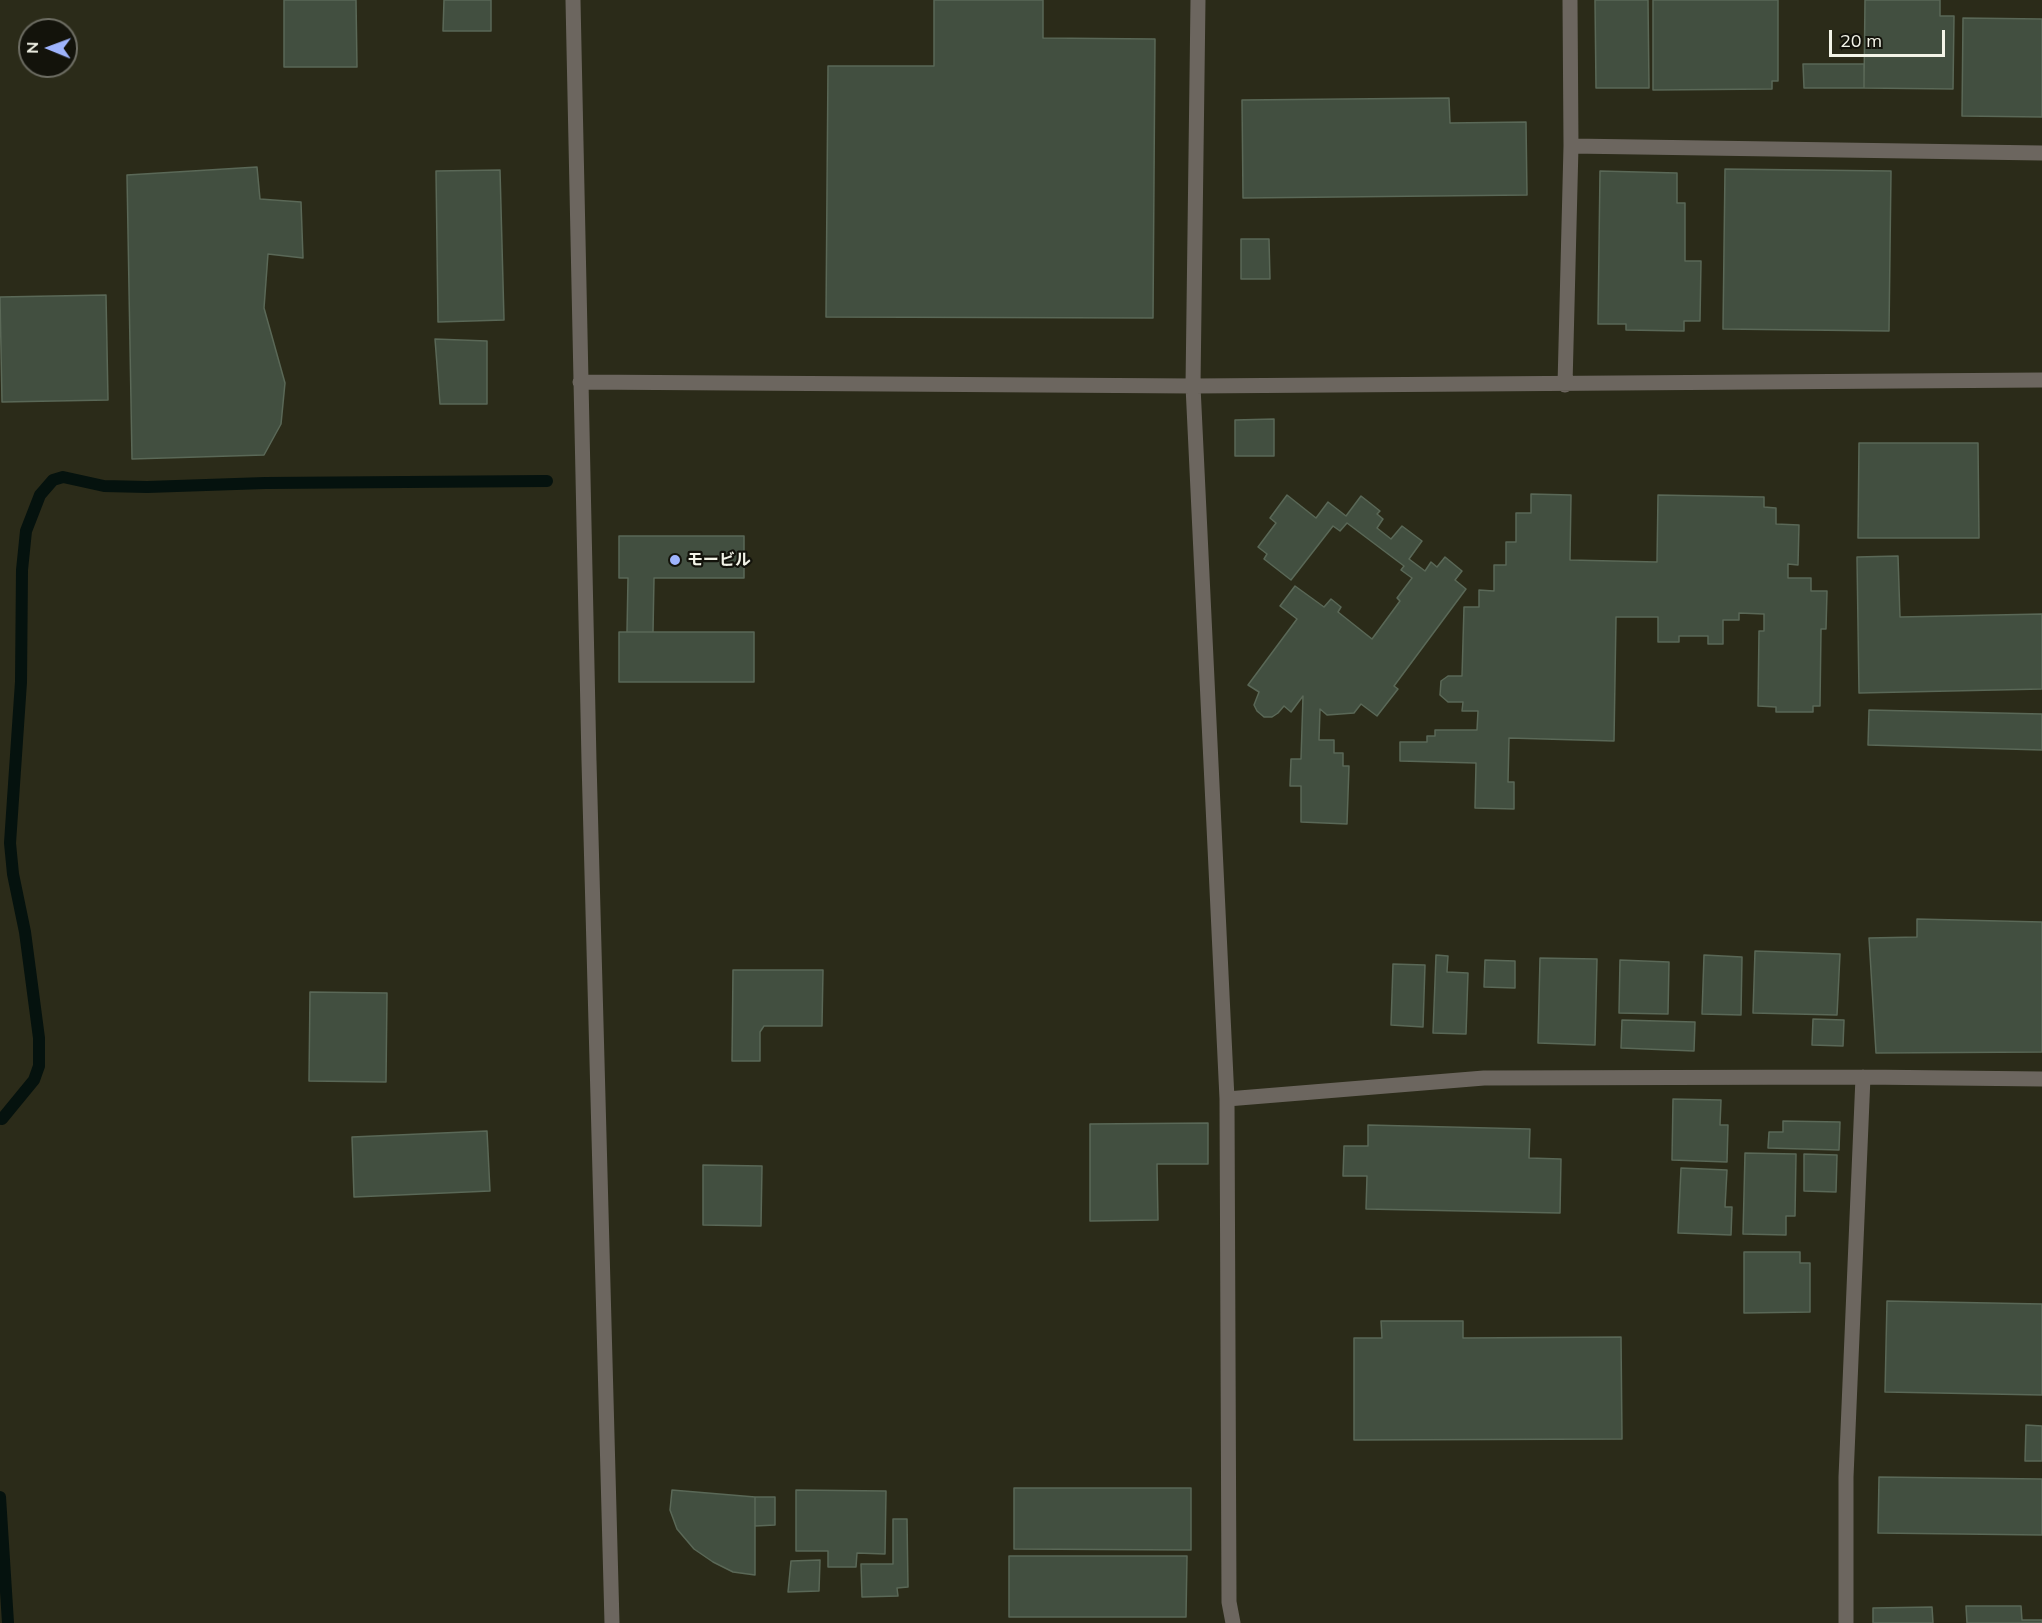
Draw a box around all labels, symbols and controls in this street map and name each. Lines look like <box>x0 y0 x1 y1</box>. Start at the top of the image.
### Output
north arrow <box>18 18 78 78</box>
scale bar <box>1832 18 1948 56</box>
text: 20 m <box>1840 29 1882 52</box>
text: N <box>22 42 42 54</box>
place label: モービル <box>687 550 751 570</box>
marker: モービル <box>668 553 682 567</box>

